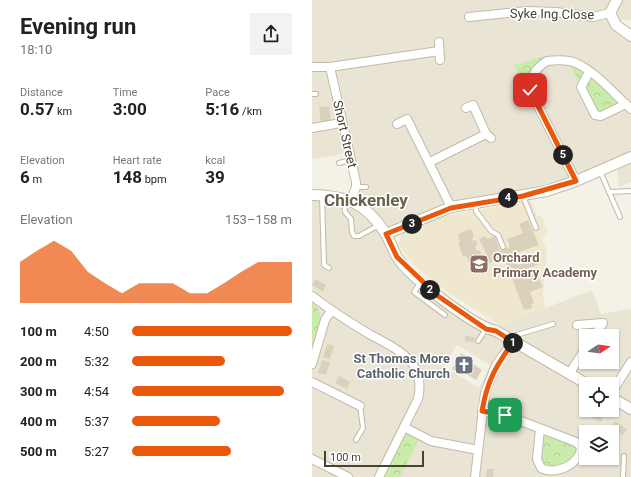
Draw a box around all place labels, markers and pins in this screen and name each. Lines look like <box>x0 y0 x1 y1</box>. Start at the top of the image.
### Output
pin <box>513 73 547 107</box>
pin: 5 <box>553 145 573 165</box>
pin: 4 <box>498 188 518 208</box>
pin: 3 <box>402 214 422 234</box>
place label: Orchard Primary Academy <box>493 250 598 280</box>
school or university icon: Orchard Primary Academy <box>468 253 490 275</box>
pin: 2 <box>420 280 440 300</box>
pin: 1 <box>503 333 523 353</box>
place label: St Thomas More Catholic Church <box>354 351 450 381</box>
church icon: St Thomas More Catholic Church <box>453 354 475 376</box>
pin <box>488 398 522 432</box>

